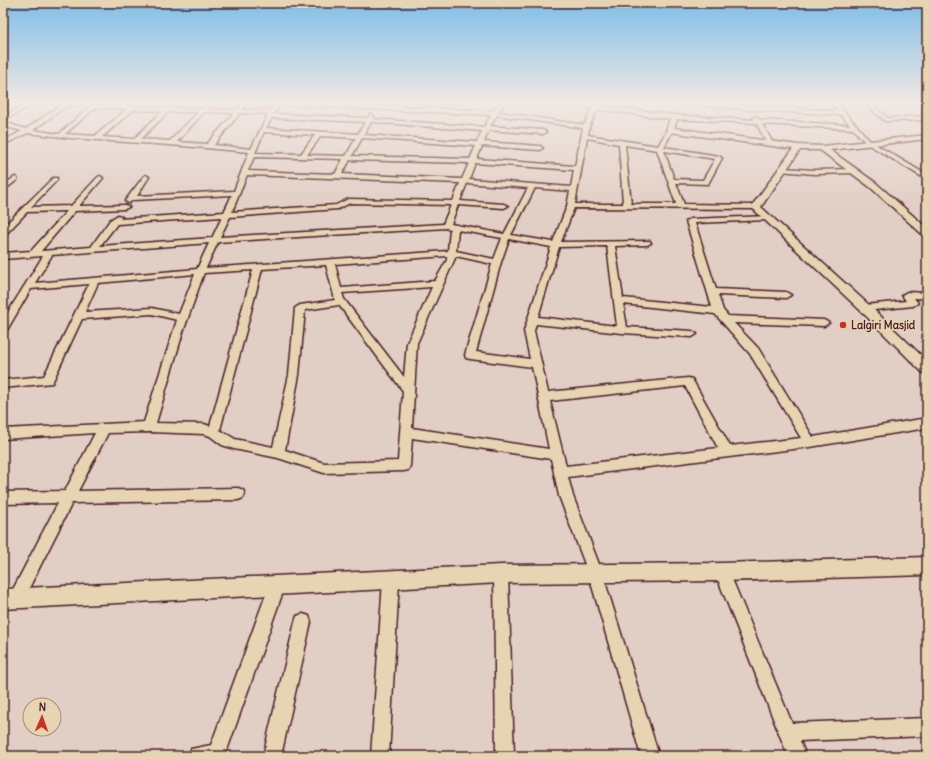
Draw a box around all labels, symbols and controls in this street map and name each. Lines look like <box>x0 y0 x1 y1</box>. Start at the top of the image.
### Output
place label: Lalgiri Masjid <box>851 318 916 333</box>
marker: Lalgiri Masjid <box>838 320 848 330</box>
north arrow <box>22 697 62 737</box>
text: N <box>38 700 46 714</box>

